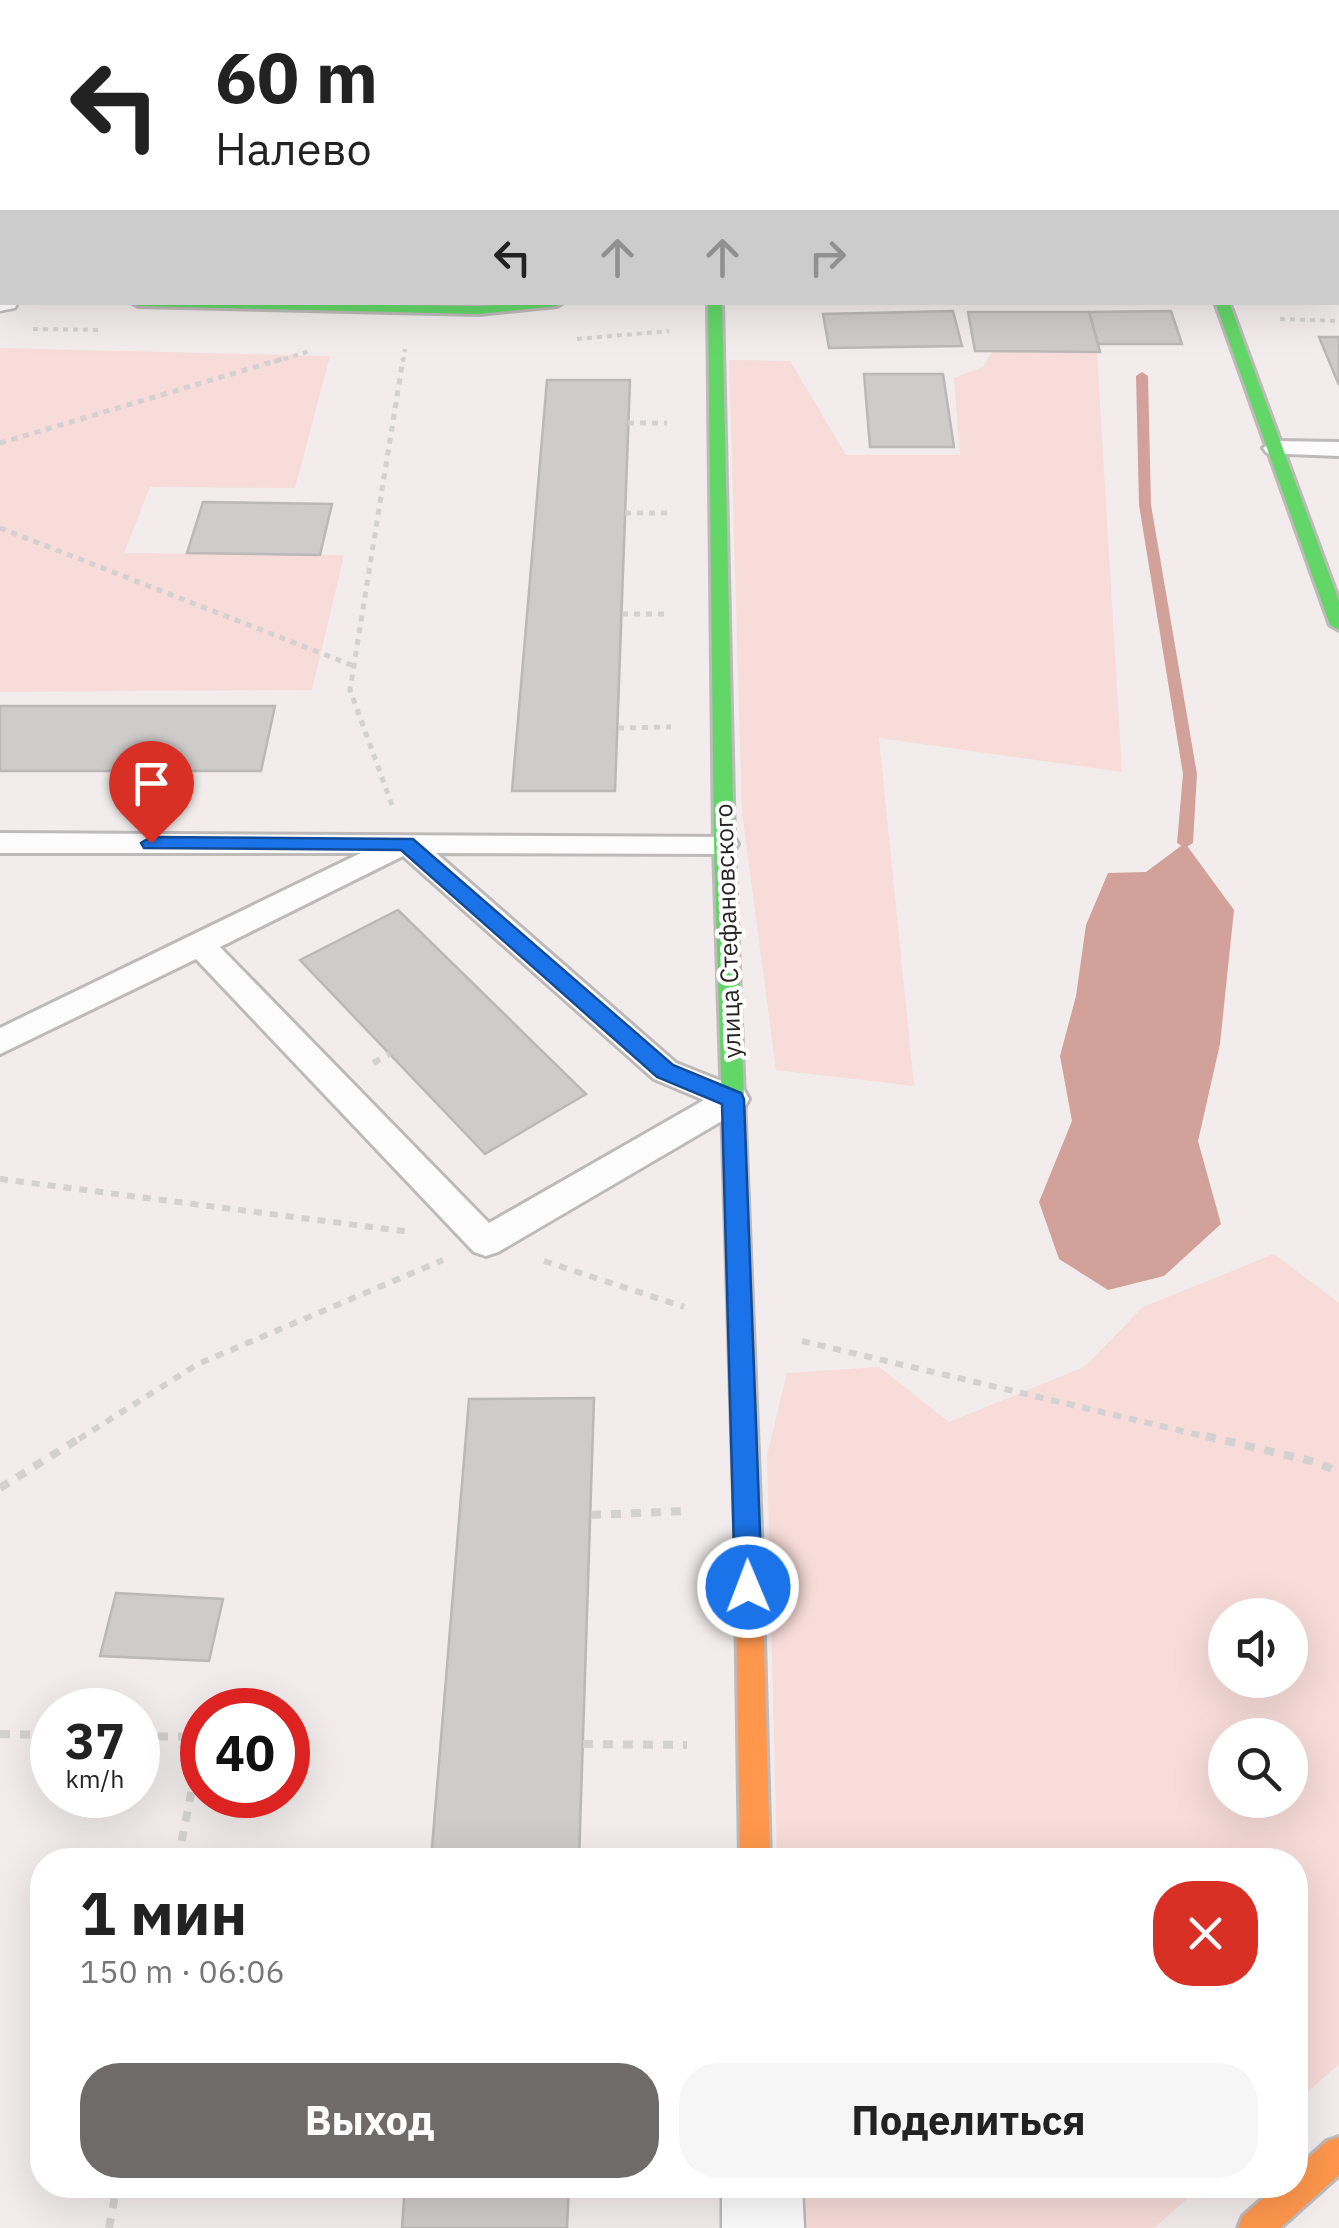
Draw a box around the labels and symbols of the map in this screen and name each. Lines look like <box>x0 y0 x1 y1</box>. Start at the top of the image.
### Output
pin <box>109 741 194 844</box>
street label: улица Стефановского <box>706 803 748 1059</box>
position arrow <box>696 1535 800 1639</box>
speed limit sign: 40 <box>180 1688 310 1818</box>

